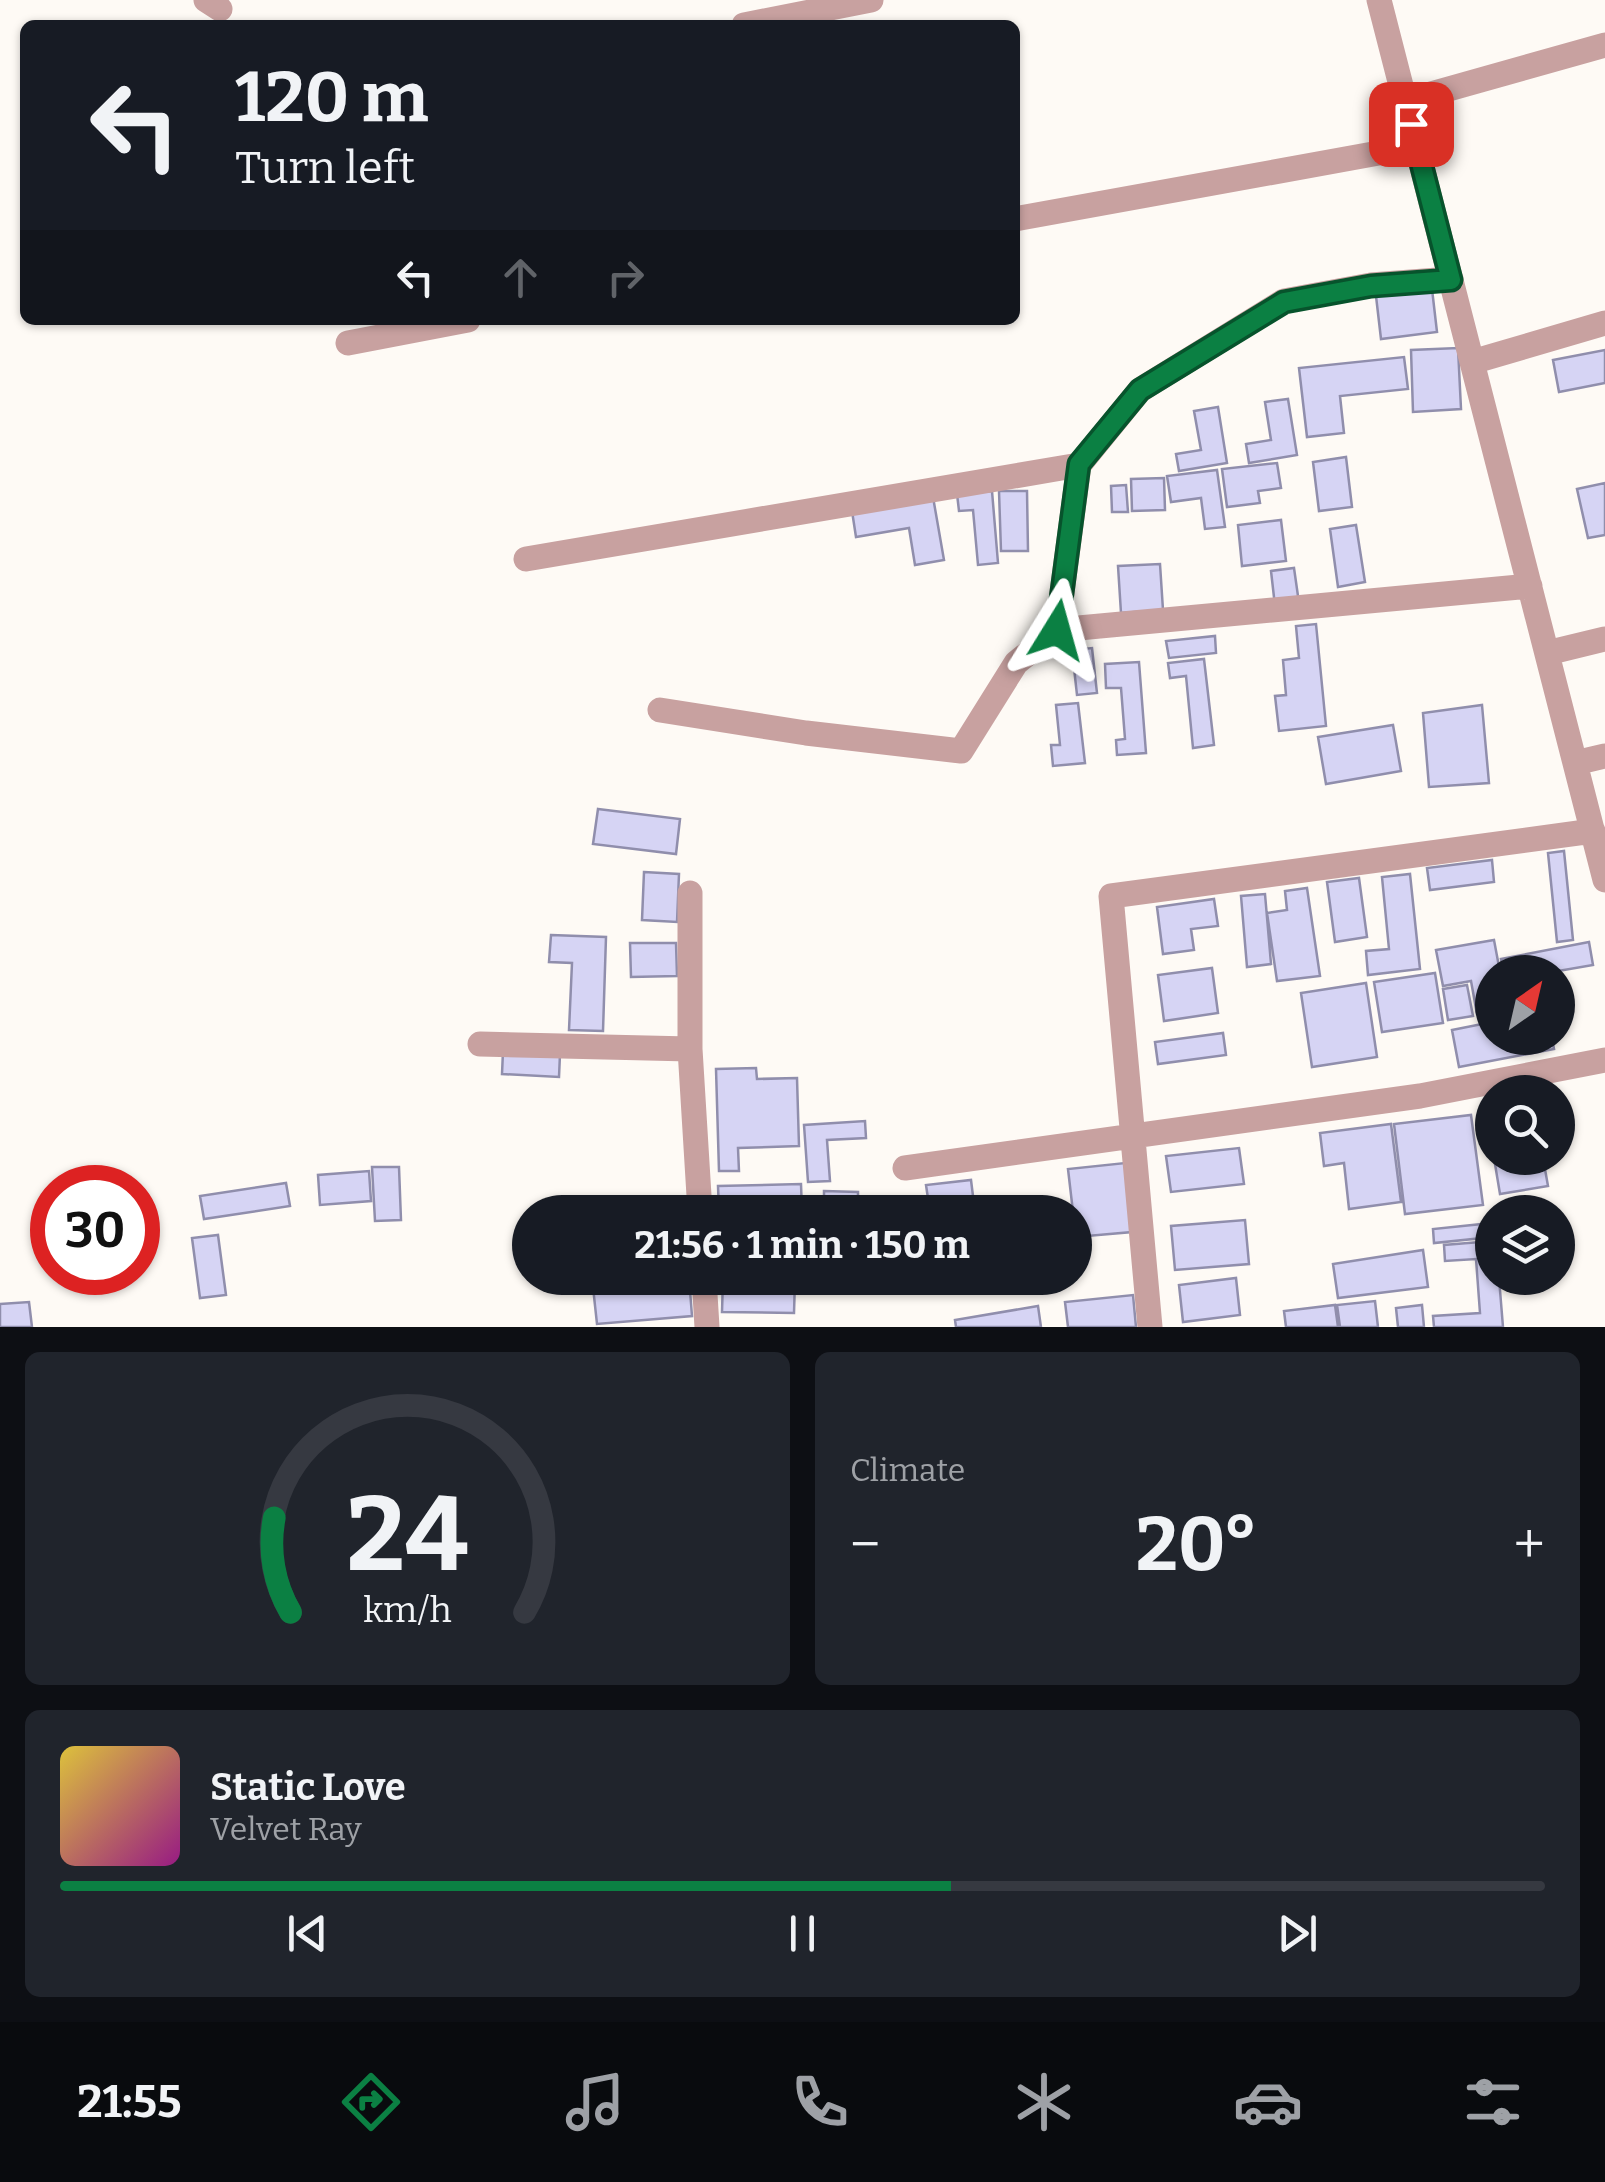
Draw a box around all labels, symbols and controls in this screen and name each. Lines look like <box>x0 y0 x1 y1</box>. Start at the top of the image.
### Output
text: 120 m <box>235 56 428 140</box>
icon: left <box>70 60 200 190</box>
pin <box>1369 82 1454 167</box>
icon: arrive <box>1384 97 1439 152</box>
text: Turn left <box>235 141 415 195</box>
icon: left <box>388 250 443 305</box>
icon: ahead <box>493 250 548 305</box>
icon: right <box>598 250 653 305</box>
position arrow <box>1005 578 1109 682</box>
north arrow <box>1475 955 1575 1055</box>
map controls <box>1475 955 1575 1295</box>
button: search <box>1475 1075 1575 1175</box>
speed limit sign: 30 <box>30 1165 160 1295</box>
button: layers <box>1475 1195 1575 1295</box>
text: 21:56 · 1 min · 150 m <box>634 1222 970 1268</box>
text: Climate <box>850 1451 965 1489</box>
text: 24 <box>347 1473 468 1598</box>
text: 20° <box>1136 1500 1258 1590</box>
text: − <box>850 1512 880 1578</box>
text: + <box>1514 1512 1545 1578</box>
text: km/h <box>363 1589 452 1631</box>
text: Static Love <box>210 1764 406 1810</box>
text: Velvet Ray <box>210 1810 362 1848</box>
icon: previous <box>280 1906 335 1961</box>
icon: pause <box>775 1906 830 1961</box>
icon: next <box>1270 1906 1325 1961</box>
icon: directions <box>336 2067 406 2137</box>
icon: music <box>560 2067 630 2137</box>
icon: phone <box>785 2067 855 2137</box>
icon: climate <box>1009 2067 1079 2137</box>
icon: car <box>1233 2067 1303 2137</box>
icon: filters <box>1458 2067 1528 2137</box>
text: 21:55 <box>77 2075 182 2129</box>

